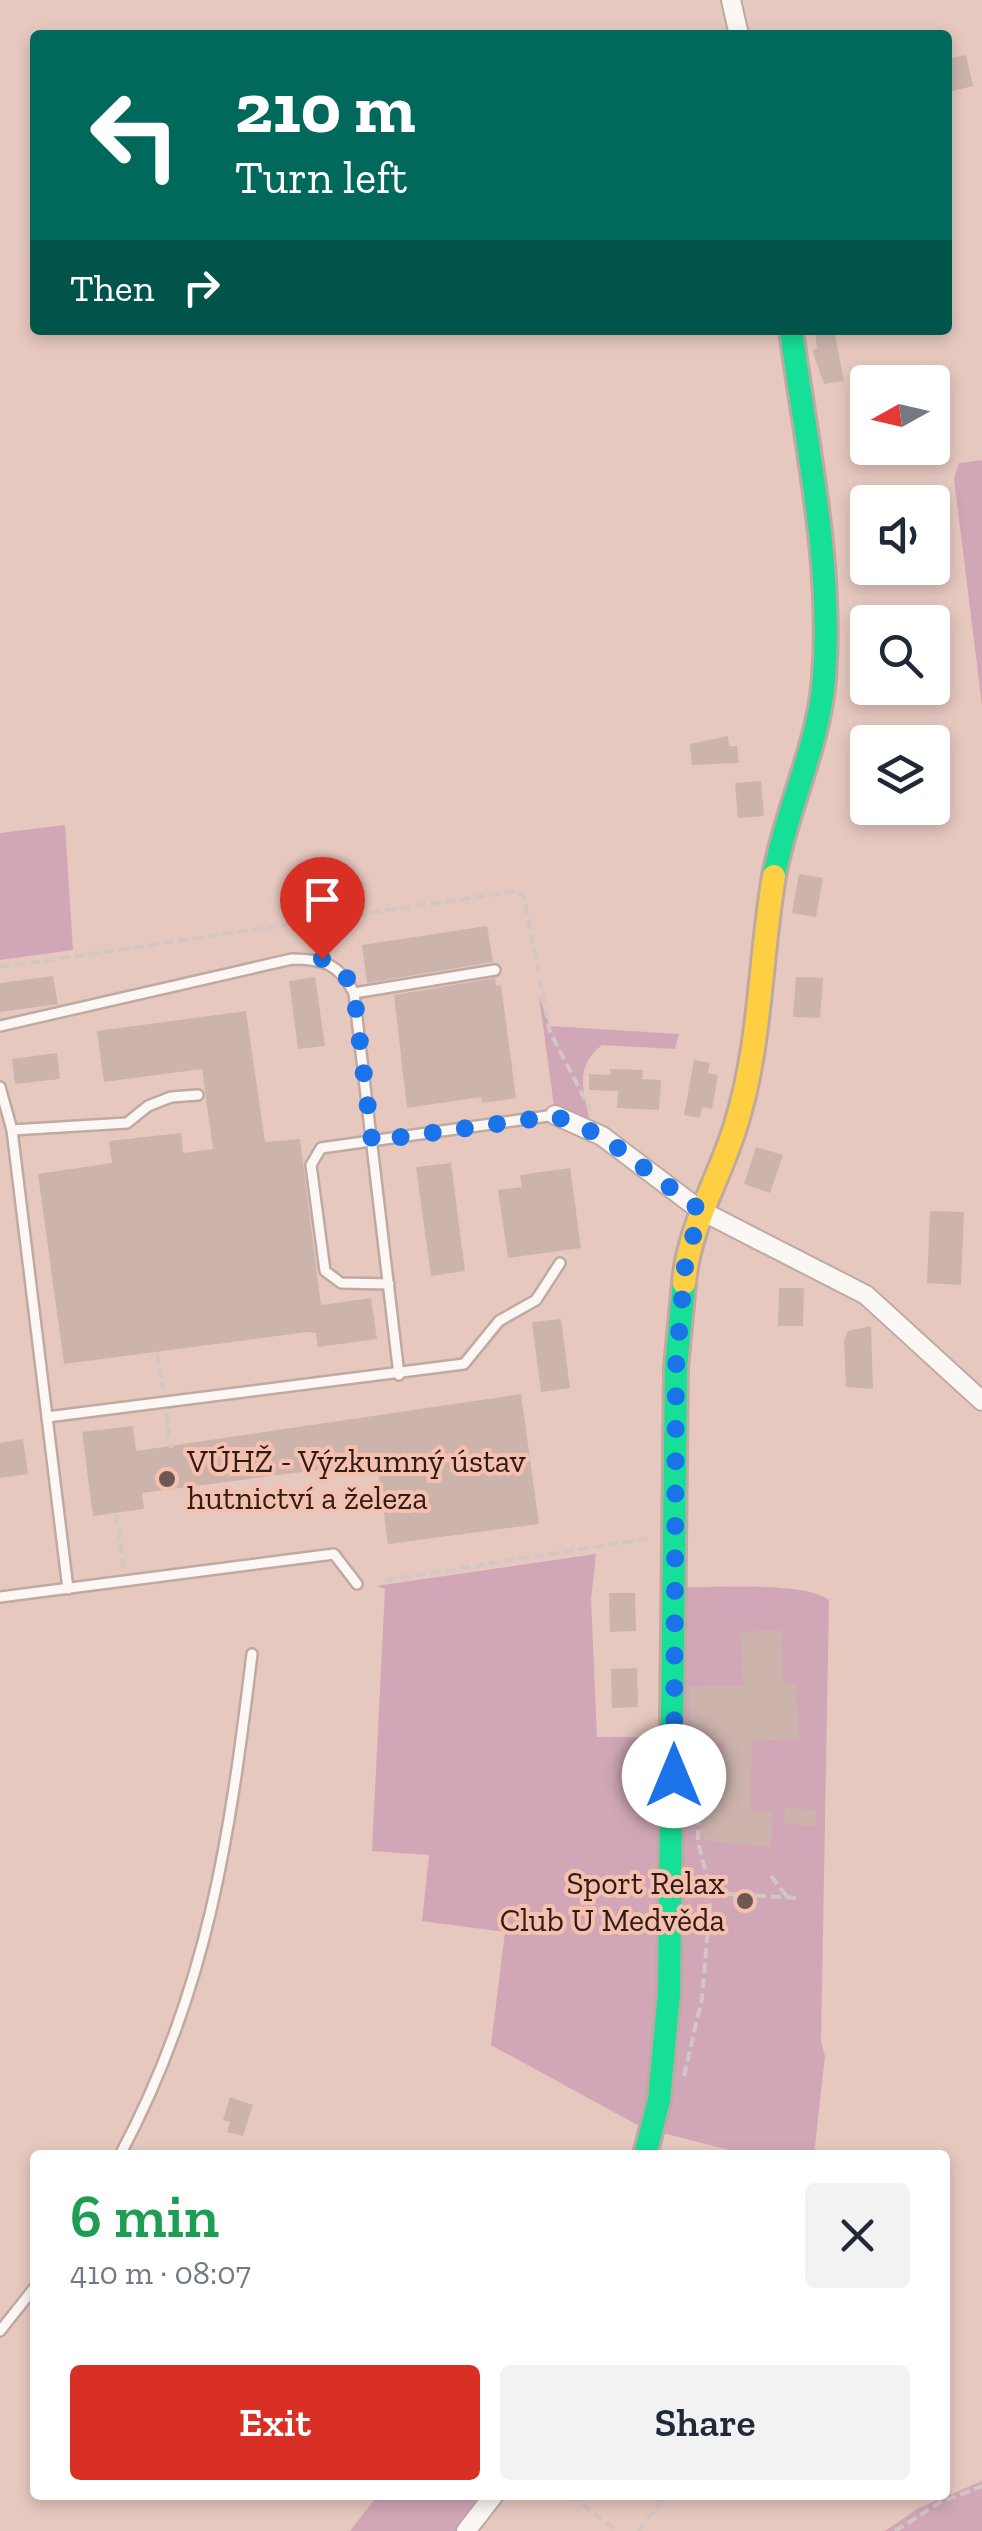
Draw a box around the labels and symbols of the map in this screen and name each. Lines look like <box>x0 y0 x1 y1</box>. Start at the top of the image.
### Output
north arrow <box>850 365 950 465</box>
pin <box>280 857 365 960</box>
place label: VÚHŽ - Výzkumný ústav hutnictví a železa <box>186 1442 526 1517</box>
marker: VÚHŽ - Výzkumný ústav hutnictví a železa <box>156 1468 178 1490</box>
position arrow <box>622 1724 726 1828</box>
place label: Sport Relax Club U Medvěda <box>500 1864 725 1939</box>
marker: Sport Relax Club U Medvěda <box>734 1890 756 1912</box>

